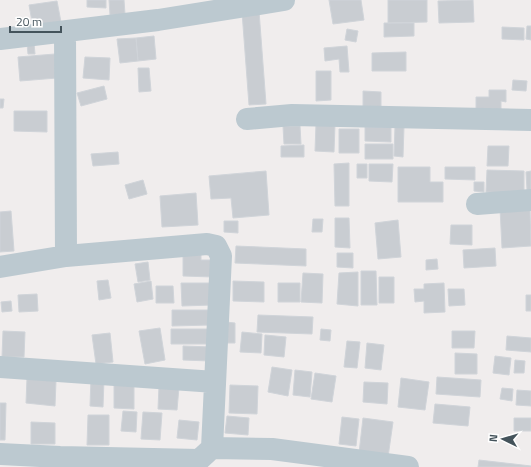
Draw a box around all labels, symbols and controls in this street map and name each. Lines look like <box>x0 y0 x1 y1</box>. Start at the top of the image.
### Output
scale bar <box>10 8 61 34</box>
text: 20 m <box>16 12 42 31</box>
north arrow <box>483 419 523 459</box>
text: N <box>485 434 501 443</box>

